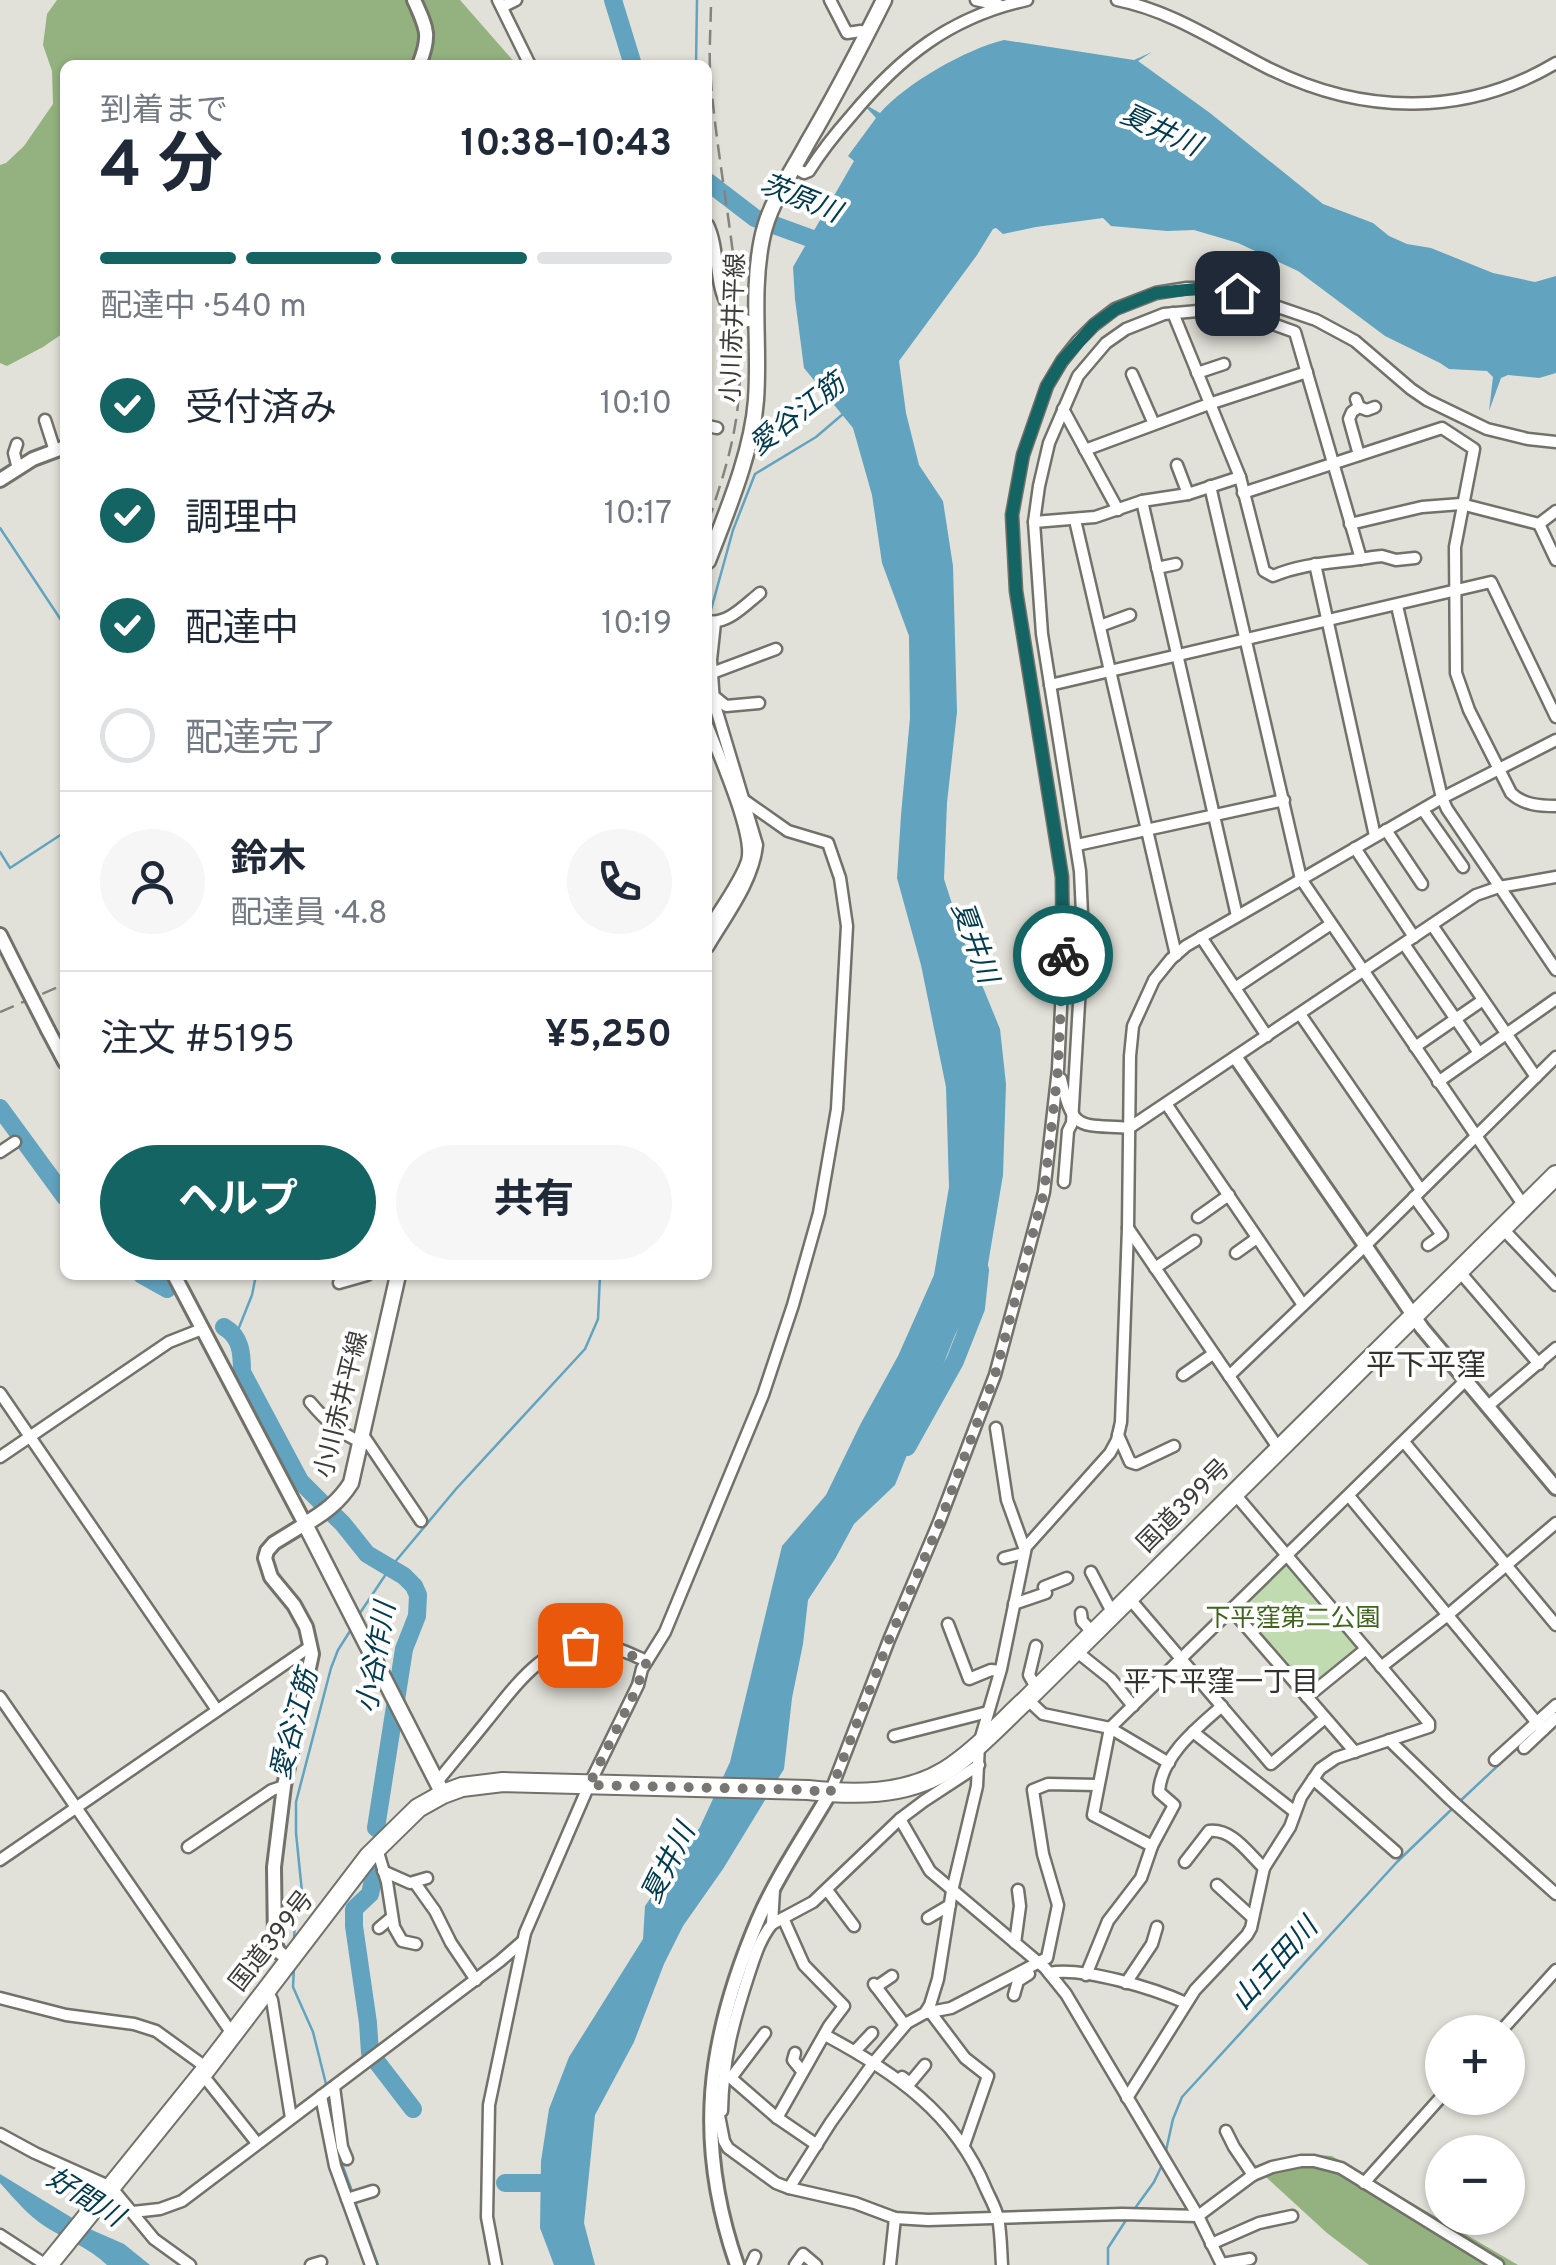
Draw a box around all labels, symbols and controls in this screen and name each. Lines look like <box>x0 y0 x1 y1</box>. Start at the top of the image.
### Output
text: 到着まで <box>100 92 228 132</box>
water label: 夏井川 <box>1114 98 1208 167</box>
text: 10:38–10:43 <box>460 121 672 170</box>
text: 4 分 <box>100 128 223 210</box>
water label: 茨原川 <box>754 168 848 234</box>
pin <box>1195 251 1280 336</box>
street label: 小川赤井平線 <box>716 252 754 404</box>
icon: home <box>1210 266 1265 321</box>
text: 配達中 · 540 m <box>100 288 307 328</box>
water label: 愛谷江筋 <box>743 365 856 465</box>
icon: check <box>100 378 155 433</box>
text: 10:10 <box>600 385 672 425</box>
text: 受付済み <box>185 386 337 435</box>
icon: check <box>100 488 155 543</box>
text: 10:17 <box>604 495 672 535</box>
text: 調理中 <box>185 496 299 545</box>
icon: check <box>100 598 155 653</box>
text: 10:19 <box>601 605 672 645</box>
text: 配達中 <box>185 606 299 655</box>
text: 配達完了 <box>185 716 337 765</box>
button: person <box>100 829 205 934</box>
button: phone <box>567 829 672 934</box>
text: 鈴木 <box>230 837 306 886</box>
text: 配達員 · 4.8 <box>230 895 388 935</box>
water label: 夏井川 <box>942 897 1005 991</box>
courier <box>1013 905 1113 1005</box>
icon: bike <box>1036 928 1091 983</box>
text: ¥5,250 <box>545 1012 672 1061</box>
text: 注文 #5195 <box>100 1017 295 1066</box>
button: ヘルプ <box>100 1145 376 1260</box>
button: 共有 <box>396 1145 672 1260</box>
street label: 小川赤井平線 <box>309 1328 377 1482</box>
district label: 平下平窪 <box>1366 1349 1486 1386</box>
street label: 国道399号 <box>1131 1453 1239 1561</box>
water label: 小谷作川 <box>351 1597 406 1716</box>
pin <box>538 1603 623 1688</box>
park label: 下平窪第二公園 <box>1205 1604 1381 1636</box>
icon: bag <box>553 1618 608 1673</box>
water label: 愛谷江筋 <box>264 1662 329 1784</box>
district label: 平下平窪一丁目 <box>1123 1666 1319 1702</box>
water label: 夏井川 <box>635 1816 706 1910</box>
street label: 国道399号 <box>224 1885 322 1999</box>
water label: 山王田川 <box>1225 1909 1329 2019</box>
map controls <box>1425 2015 1525 2235</box>
button: + <box>1425 2015 1525 2115</box>
button: − <box>1425 2135 1525 2235</box>
water label: 好間川 <box>39 2161 132 2238</box>

